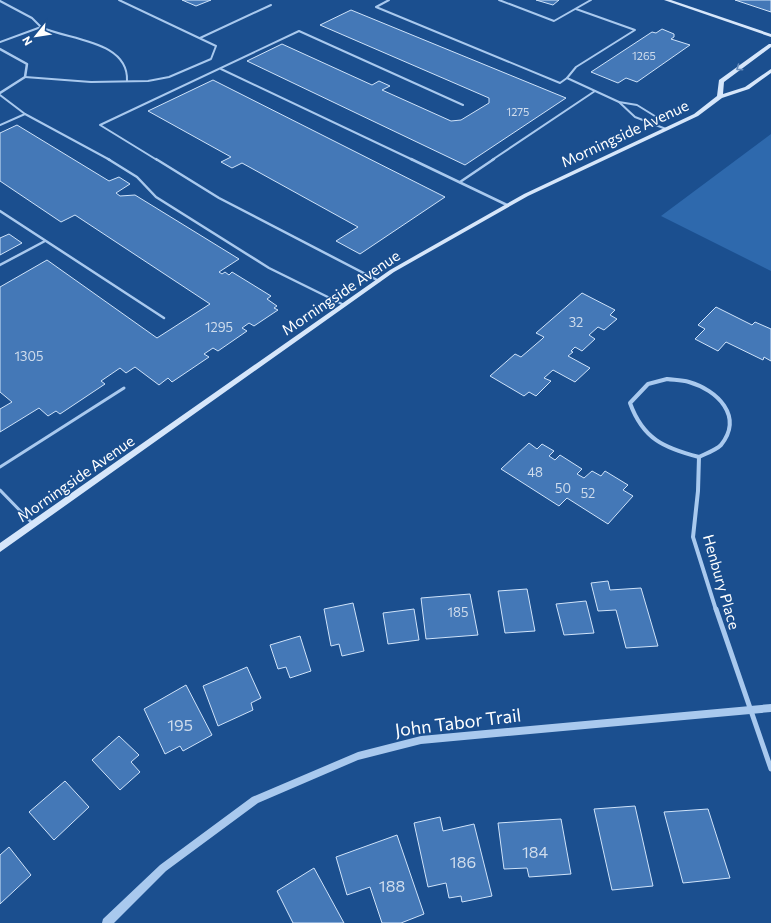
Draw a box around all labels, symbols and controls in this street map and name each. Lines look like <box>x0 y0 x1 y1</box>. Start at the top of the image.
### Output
north arrow <box>16 16 56 56</box>
text: N <box>19 34 35 48</box>
house number: 1265 <box>632 49 656 62</box>
one-way arrow <box>737 63 744 70</box>
street label: Morningside Avenue <box>558 96 691 171</box>
house number: 1275 <box>507 105 529 118</box>
street label: Morningside Avenue <box>278 246 403 338</box>
house number: 32 <box>569 314 583 330</box>
house number: 1295 <box>205 319 233 335</box>
house number: 1305 <box>15 348 43 364</box>
street label: Morningside Avenue <box>13 431 137 525</box>
house number: 48 <box>527 464 543 480</box>
house number: 50 <box>555 480 571 496</box>
house number: 52 <box>581 485 595 501</box>
street label: Henbury Place <box>700 532 744 631</box>
house number: 185 <box>448 604 468 620</box>
street label: John Tabor Trail <box>393 703 522 741</box>
house number: 195 <box>167 715 193 734</box>
house number: 184 <box>522 842 548 861</box>
house number: 186 <box>450 852 476 871</box>
house number: 188 <box>379 876 405 895</box>

